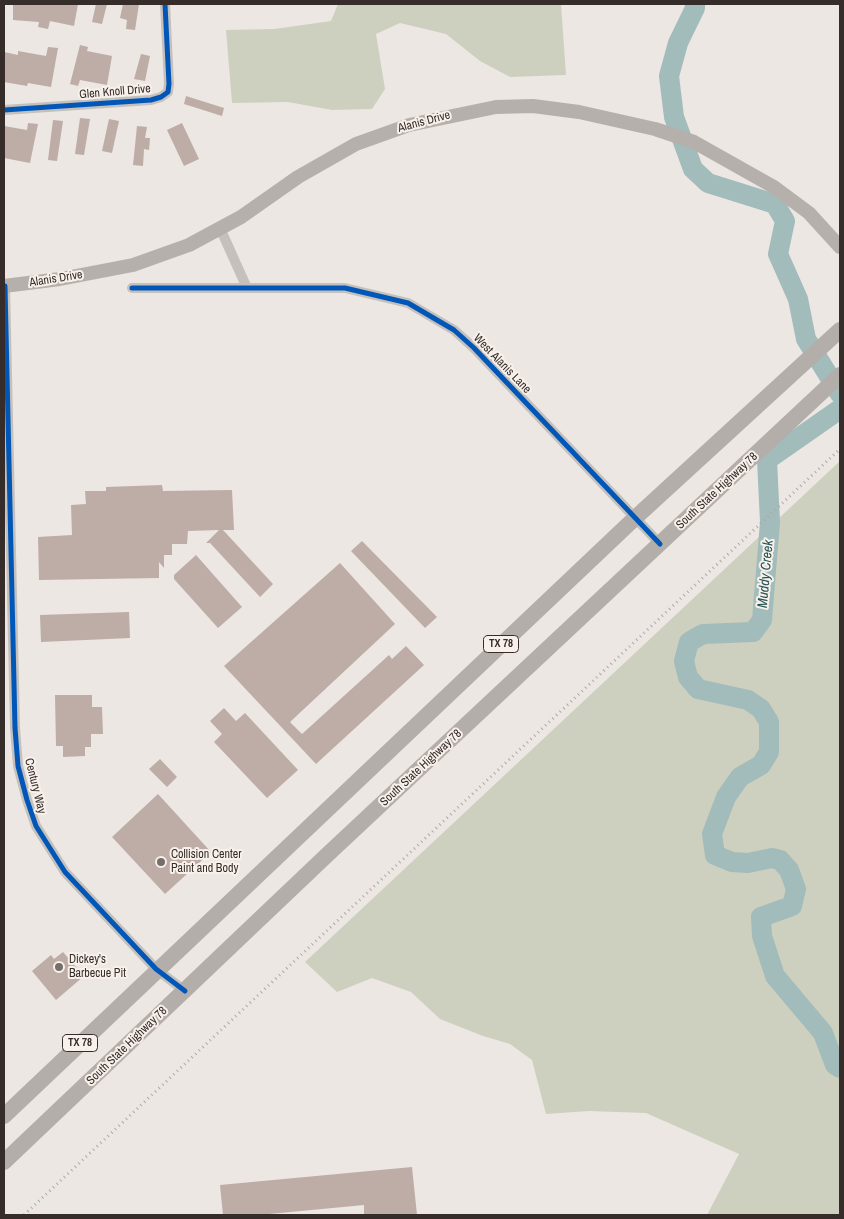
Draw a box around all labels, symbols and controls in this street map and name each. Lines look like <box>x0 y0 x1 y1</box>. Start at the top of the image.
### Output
street label: Glen Knoll Drive <box>79 82 151 102</box>
street label: Alanis Drive <box>396 108 452 136</box>
street label: Alanis Drive <box>28 268 84 290</box>
street label: West Alanis Lane <box>470 331 534 397</box>
street label: South State Highway 78 <box>673 450 761 532</box>
water label: Muddy Creek <box>755 539 777 609</box>
road number: TX 78 <box>484 636 518 652</box>
street label: South State Highway 78 <box>377 727 465 809</box>
street label: Century Way <box>21 757 49 815</box>
place label: Collision Center Paint and Body <box>171 848 242 876</box>
marker: Collision Center Paint and Body <box>155 856 167 868</box>
place label: Dickey's Barbecue Pit <box>69 953 126 981</box>
marker: Dickey's Barbecue Pit <box>53 961 65 973</box>
street label: South State Highway 78 <box>84 1004 170 1088</box>
road number: TX 78 <box>62 1034 98 1052</box>

